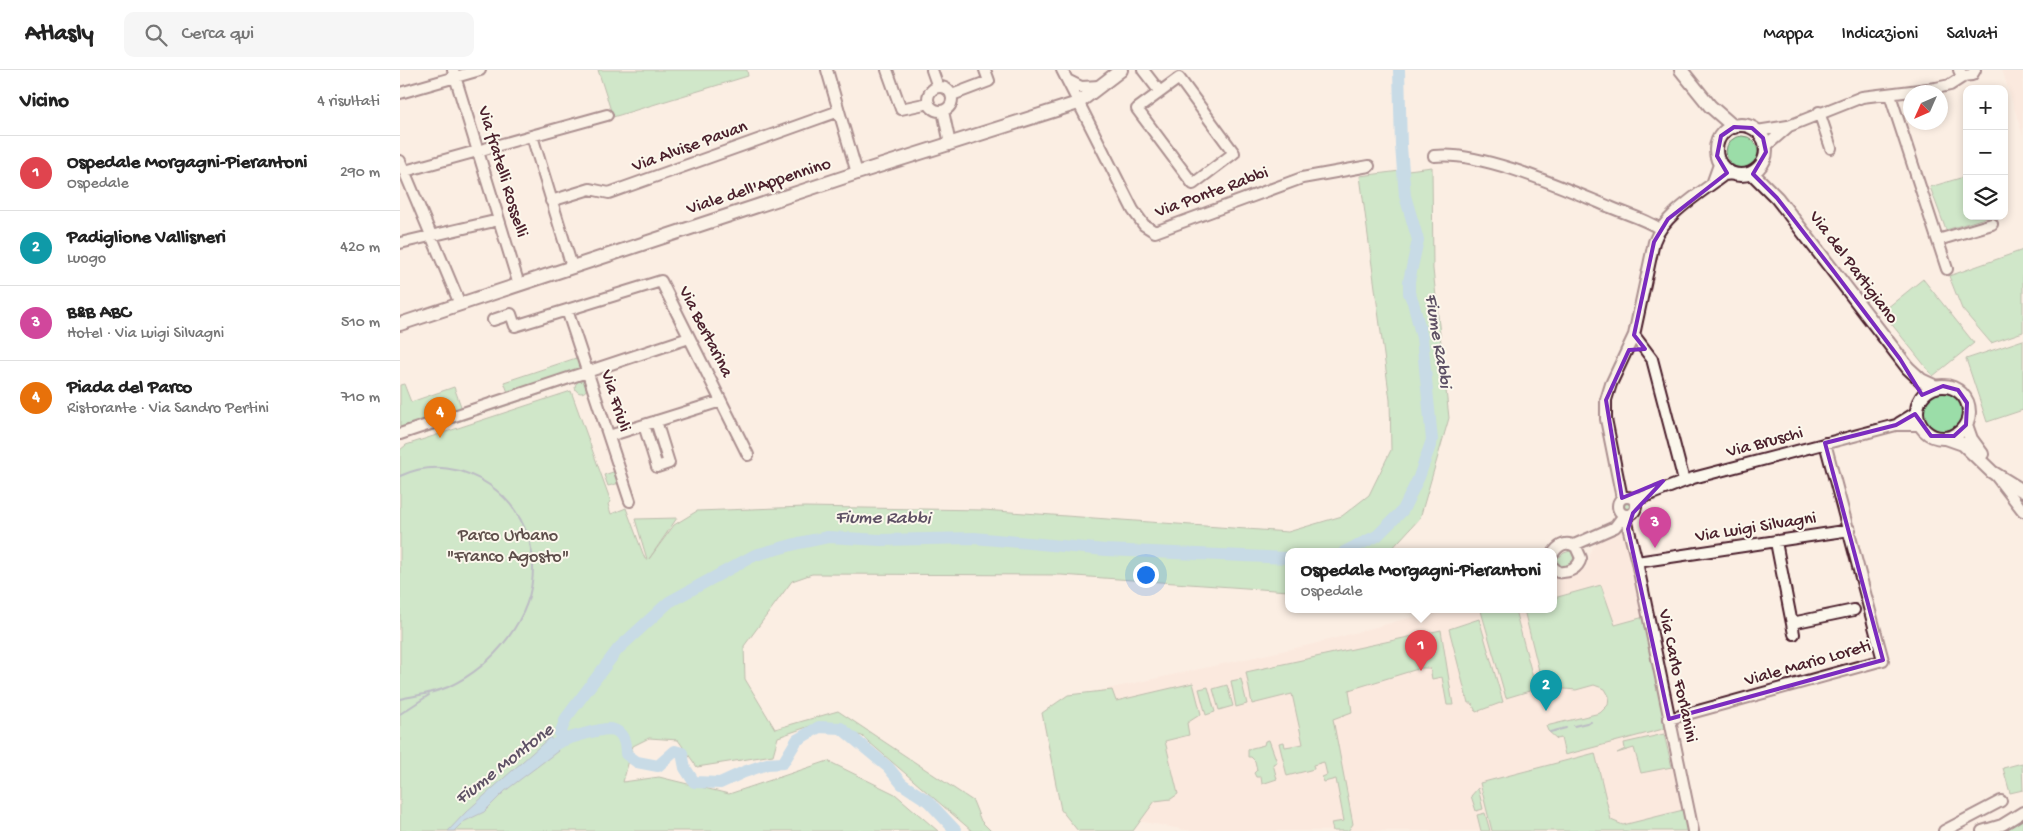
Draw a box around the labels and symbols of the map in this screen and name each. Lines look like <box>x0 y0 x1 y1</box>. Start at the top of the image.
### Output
north arrow <box>1903 85 1948 130</box>
street label: Via fratelli Rosselli <box>472 103 532 240</box>
street label: Via Alvise Pavan <box>629 116 751 178</box>
street label: Viale dell'Appennino <box>683 154 834 221</box>
street label: Via Ponte Rabbi <box>1151 163 1272 224</box>
street label: Via del Partigiano <box>1803 207 1902 329</box>
street label: Via Bertarina <box>673 282 737 382</box>
water label: Fiume Rabbi <box>1418 292 1456 392</box>
street label: Via Friuli <box>595 366 635 435</box>
pin: 4 <box>424 397 456 438</box>
street label: Via Bruschi <box>1723 423 1806 464</box>
water label: Fiume Rabbi <box>835 507 933 531</box>
pin: 3 <box>1639 507 1671 548</box>
street label: Via Luigi Silvagni <box>1693 508 1818 548</box>
park label: Parco Urbano "Franco Agosto" <box>447 526 569 568</box>
your location <box>1133 562 1159 588</box>
street label: Via Carlo Forlanini <box>1652 606 1701 745</box>
pin: 1 <box>1405 630 1437 671</box>
street label: Viale Mario Loreti <box>1741 636 1874 692</box>
pin: 2 <box>1530 670 1562 711</box>
water label: Fiume Montone <box>451 719 560 811</box>

